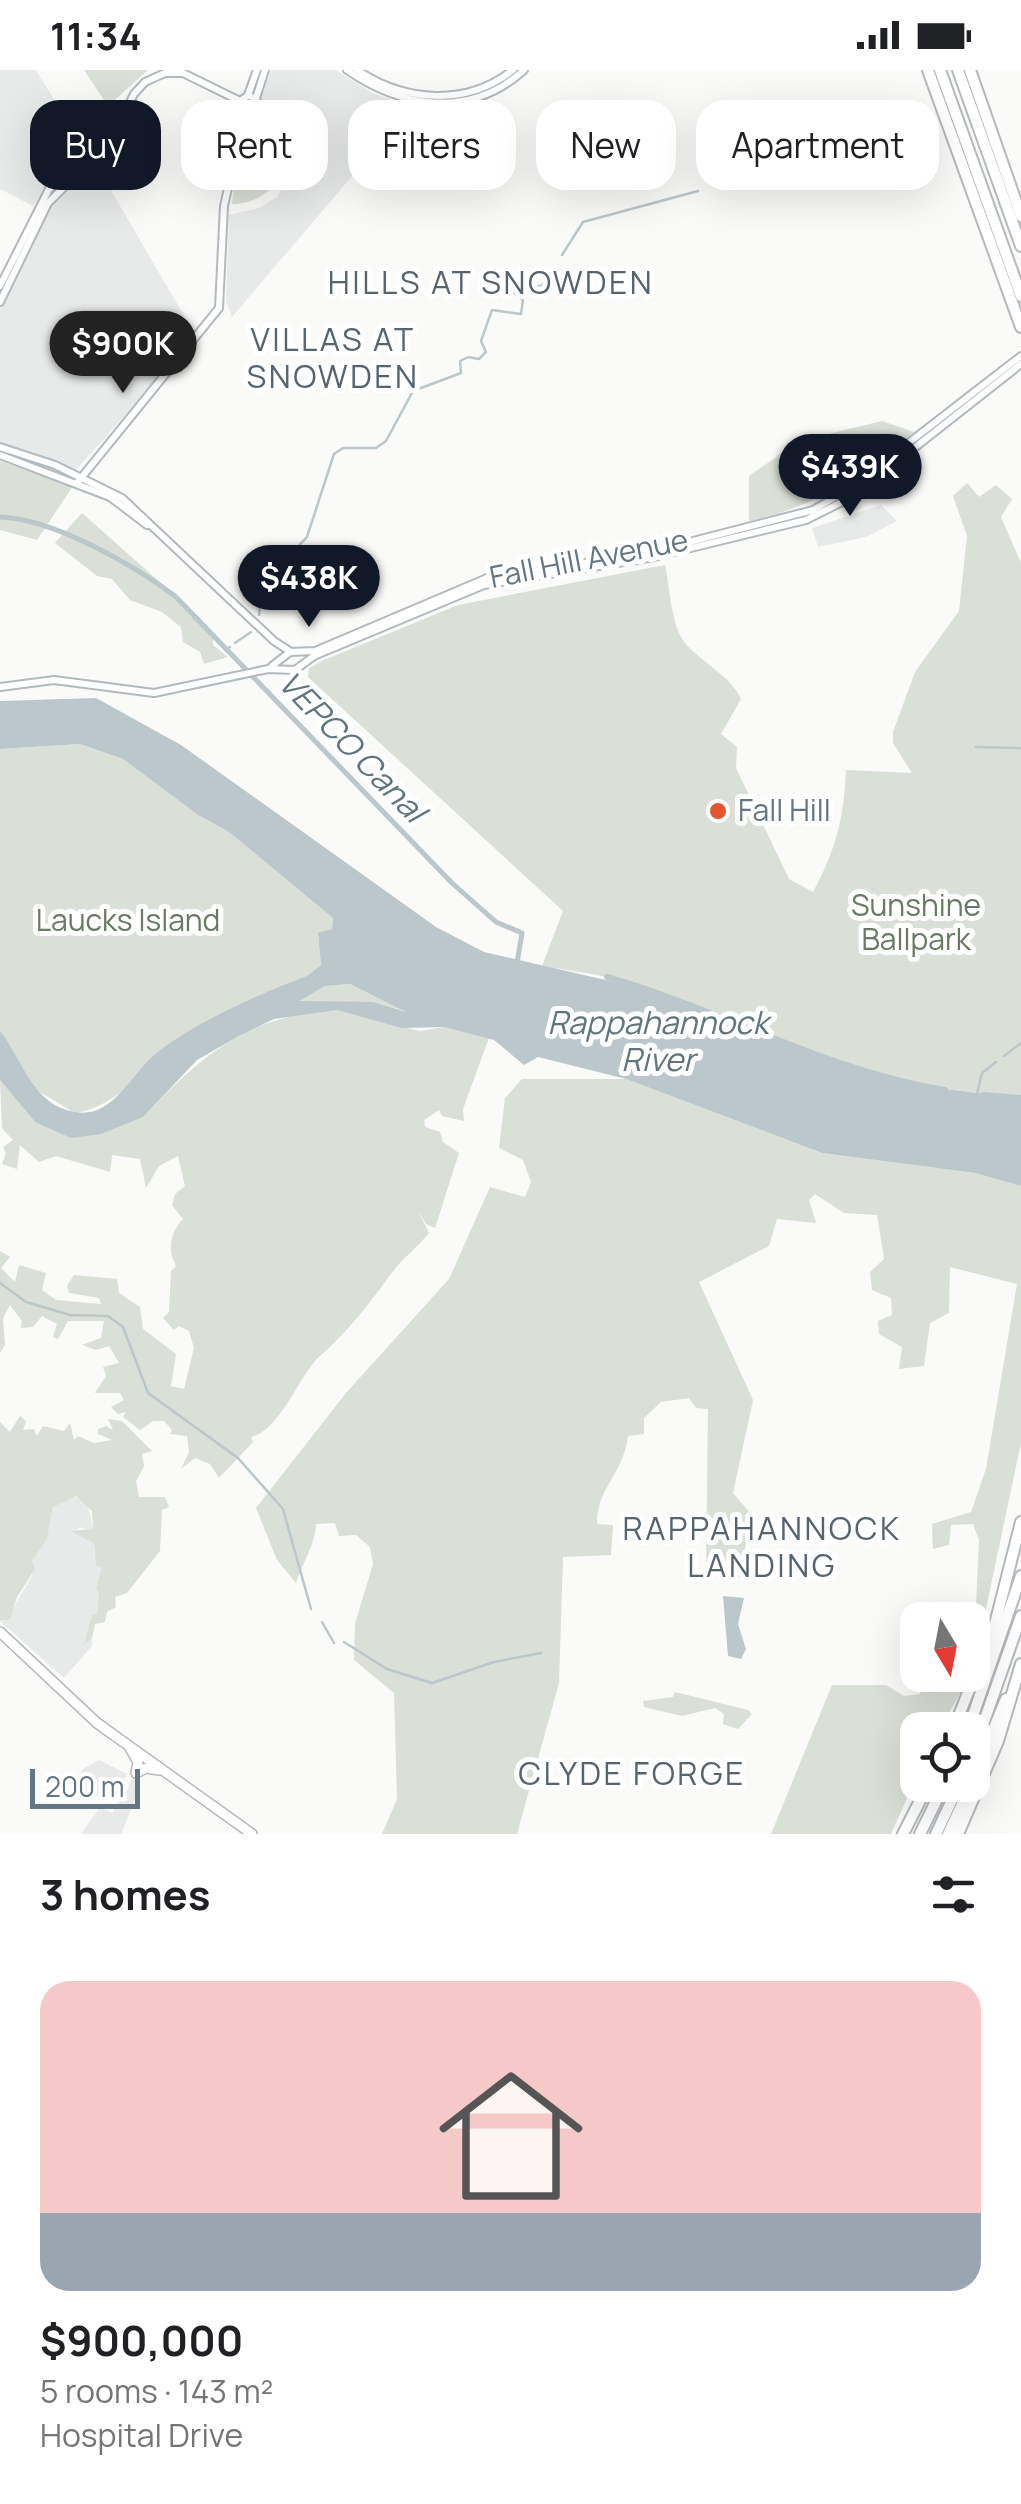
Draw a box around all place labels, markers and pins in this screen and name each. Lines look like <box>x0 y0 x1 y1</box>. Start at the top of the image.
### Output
pin: $900K <box>53 311 193 396</box>
pin: $439K <box>780 434 920 519</box>
pin: $438K <box>239 545 379 630</box>
place label: Fall Hill <box>738 789 831 830</box>
marker: Fall Hill <box>707 800 729 822</box>

